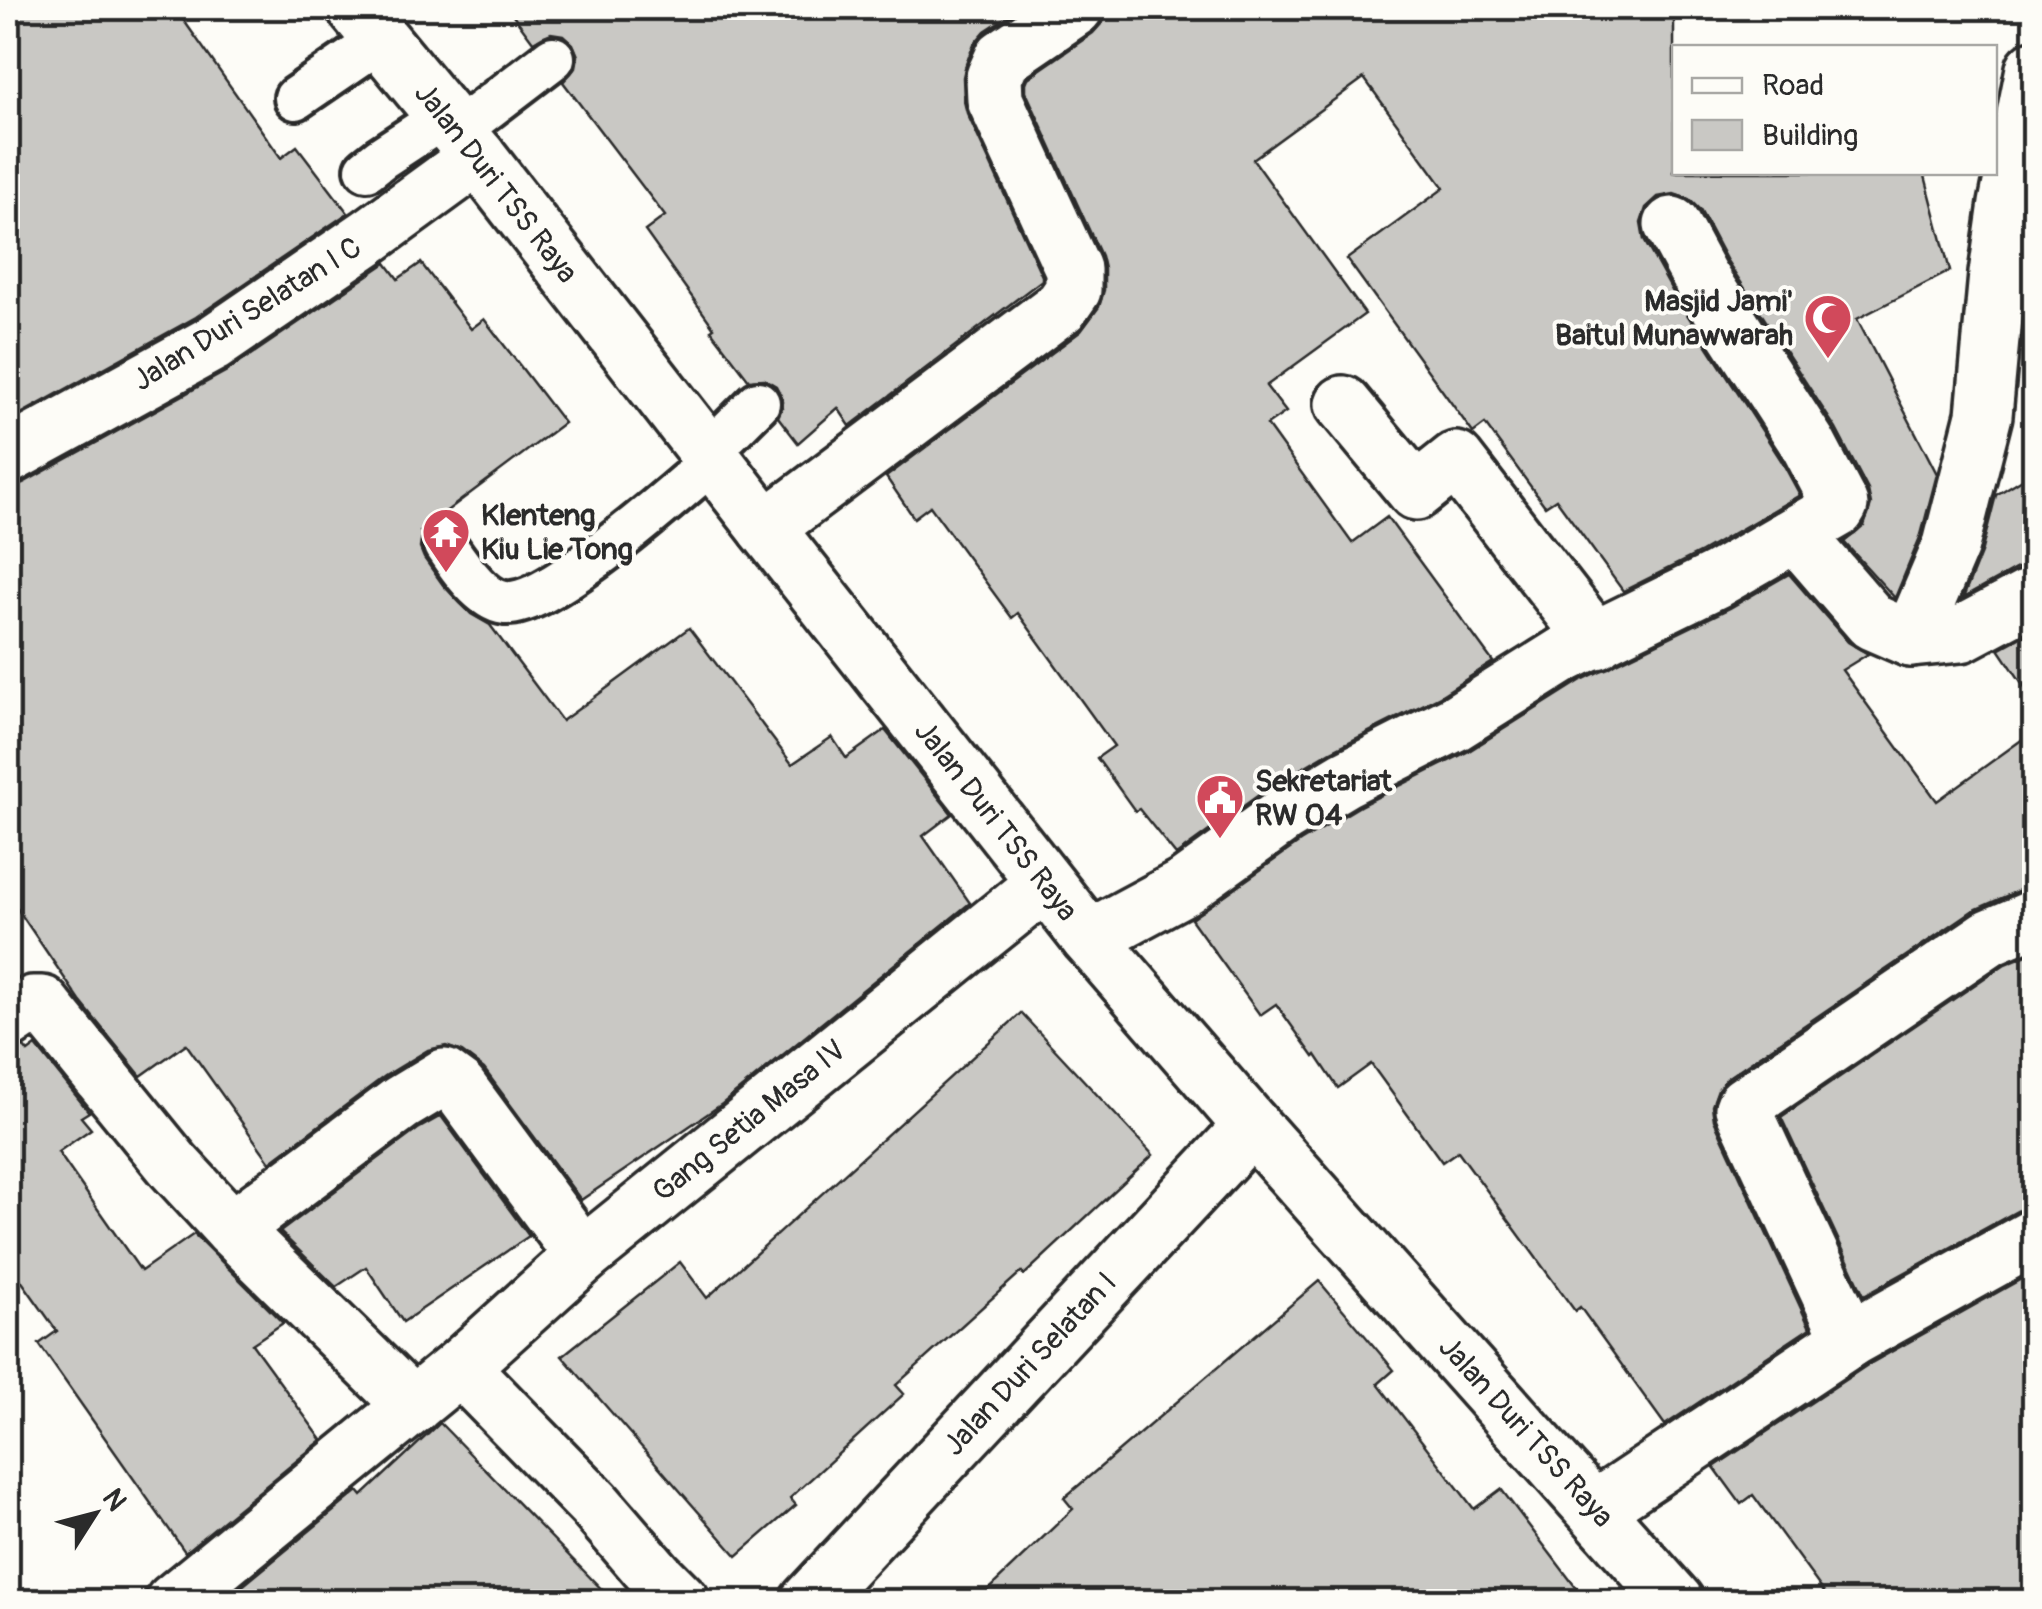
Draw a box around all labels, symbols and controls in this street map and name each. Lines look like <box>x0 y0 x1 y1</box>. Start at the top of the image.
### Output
legend <box>1672 45 1997 175</box>
text: Road <box>1762 67 1824 104</box>
street label: Jalan Duri TSS Raya <box>406 75 586 291</box>
text: Building <box>1762 117 1858 154</box>
street label: Jalan Duri Selatan I C <box>126 229 368 399</box>
place label: Masjid Jami' Baitul Munawwarah <box>1555 283 1793 354</box>
mosque icon: Masjid Jami' Baitul Munawwarah <box>1802 292 1854 360</box>
place label: Klenteng Kiu Lie Tong <box>481 497 633 568</box>
temple icon: Klenteng Kiu Lie Tong <box>420 506 472 574</box>
street label: Jalan Duri TSS Raya <box>906 713 1086 929</box>
place label: Sekretariat RW 04 <box>1255 763 1393 834</box>
public building icon: Sekretariat RW 04 <box>1194 772 1246 840</box>
street label: Gang Setia Masa IV <box>645 1032 853 1210</box>
street label: Jalan Duri Selatan I <box>935 1265 1125 1463</box>
street label: Jalan Duri TSS Raya <box>1431 1329 1621 1535</box>
north arrow <box>45 1464 145 1564</box>
text: N <box>94 1482 134 1518</box>

